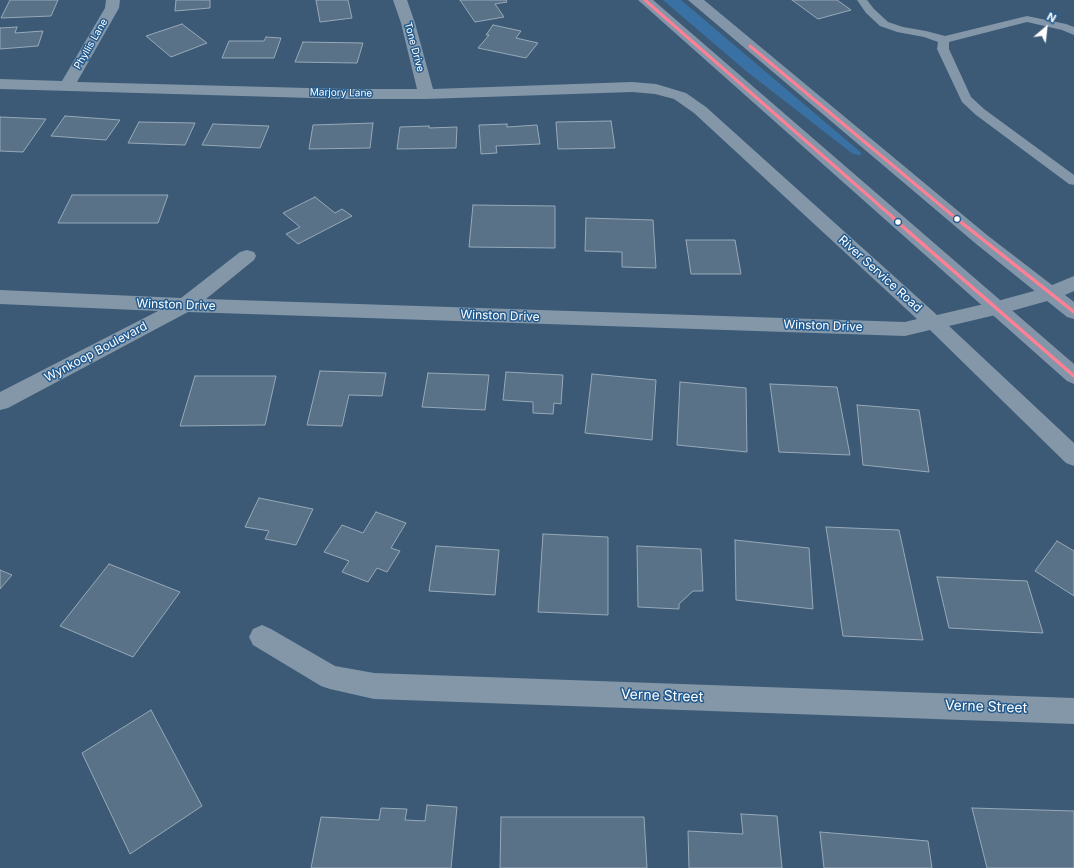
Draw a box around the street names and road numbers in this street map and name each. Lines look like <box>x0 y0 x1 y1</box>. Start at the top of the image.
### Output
street label: Phyllis Lane <box>72 17 110 71</box>
street label: Tone Drive <box>402 21 426 73</box>
street label: Marjory Lane <box>310 86 372 100</box>
street label: River Service Road <box>835 233 925 315</box>
street label: Winston Drive <box>136 296 216 314</box>
street label: Winston Drive <box>460 307 540 325</box>
street label: Winston Drive <box>783 317 863 335</box>
street label: Wynkoop Boulevard <box>42 319 150 385</box>
street label: Verne Street <box>620 686 704 706</box>
street label: Verne Street <box>944 697 1028 717</box>

